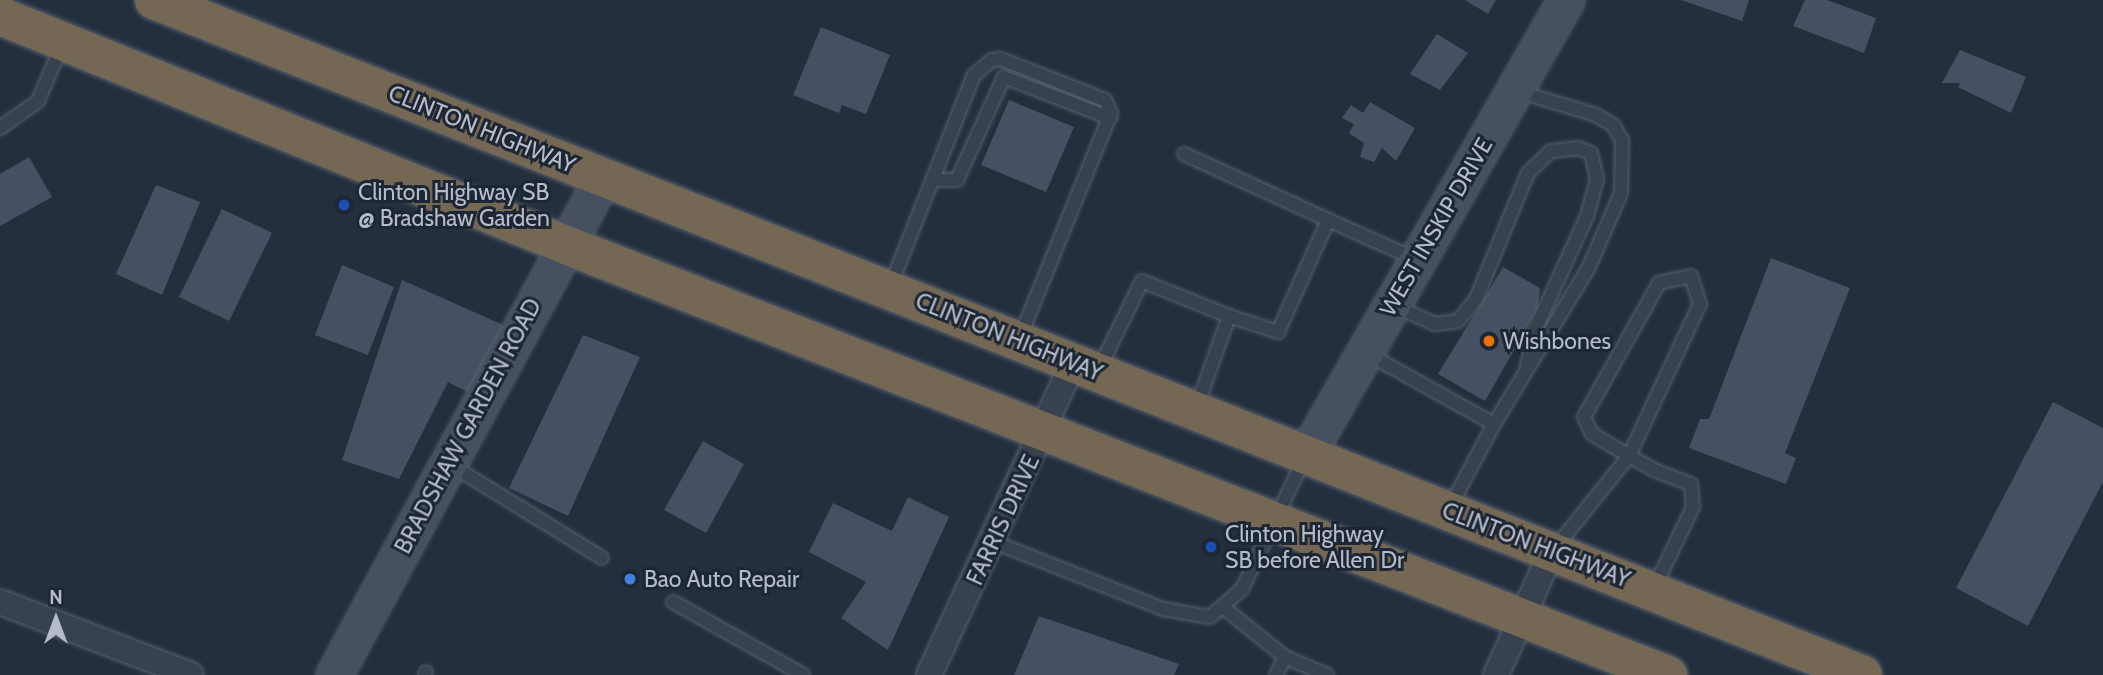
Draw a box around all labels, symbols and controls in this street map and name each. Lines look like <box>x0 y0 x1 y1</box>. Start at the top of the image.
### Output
street label: CLINTON HIGHWAY <box>385 79 579 179</box>
street label: WEST INSKIP DRIVE <box>1374 133 1498 321</box>
place label: Clinton Highway SB @ Bradshaw Garden <box>358 178 550 232</box>
marker: Clinton Highway SB @ Bradshaw Garden <box>336 197 352 213</box>
street label: CLINTON HIGHWAY <box>912 287 1106 387</box>
street label: BRADSHAW GARDEN ROAD <box>389 294 547 558</box>
place label: Wishbones <box>1503 327 1611 355</box>
marker: Wishbones <box>1481 333 1497 349</box>
street label: FARRIS DRIVE <box>961 451 1045 589</box>
street label: CLINTON HIGHWAY <box>1438 496 1634 594</box>
place label: Clinton Highway SB before Allen Dr <box>1225 520 1404 574</box>
marker: Clinton Highway SB before Allen Dr <box>1203 539 1219 555</box>
place label: Bao Auto Repair <box>644 565 799 593</box>
marker: Bao Auto Repair <box>622 571 638 587</box>
north arrow <box>21 584 91 654</box>
text: N <box>49 586 63 609</box>

